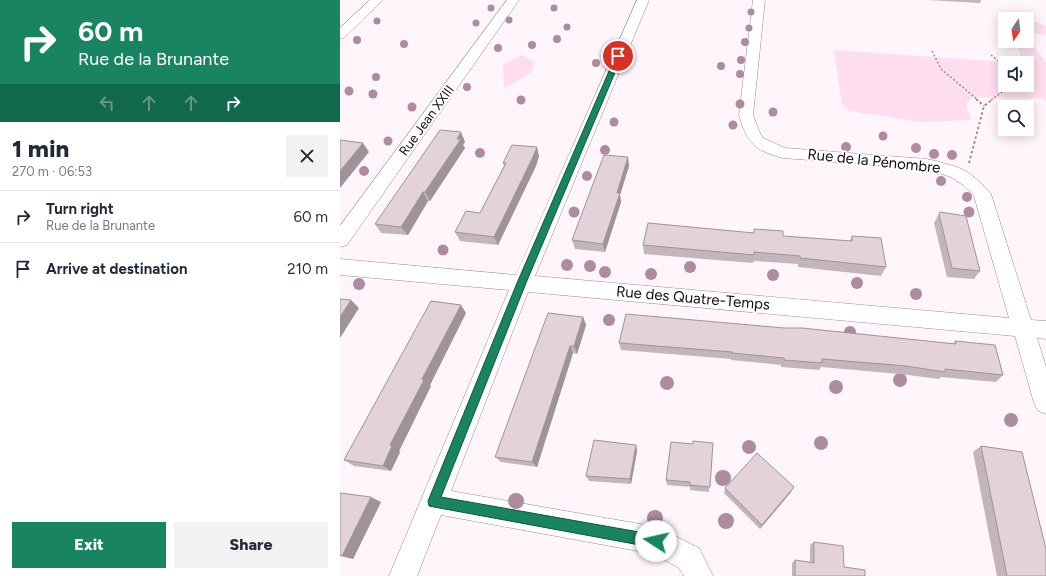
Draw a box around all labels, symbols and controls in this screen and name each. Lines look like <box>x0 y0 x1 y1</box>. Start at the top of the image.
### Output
north arrow <box>998 12 1034 48</box>
map controls <box>998 12 1034 136</box>
text: 60 m <box>78 14 143 48</box>
icon: right <box>12 16 64 68</box>
pin <box>601 39 635 73</box>
icon: arrive <box>607 45 629 67</box>
text: Rue de la Brunante <box>78 48 229 70</box>
button: sound <box>998 56 1034 92</box>
street label: Rue Jean XXIII <box>396 82 457 158</box>
icon: left <box>96 92 118 114</box>
icon: ahead <box>138 92 160 114</box>
icon: ahead <box>180 92 202 114</box>
icon: right <box>222 92 244 114</box>
button: search <box>998 100 1034 136</box>
text: 1 min <box>12 134 69 163</box>
button: close <box>286 135 328 177</box>
street label: Rue de la Pénombre <box>807 145 941 177</box>
text: 270 m · 06:53 <box>12 164 92 179</box>
text: Turn right <box>46 200 114 218</box>
icon: right <box>12 206 34 228</box>
text: 60 m <box>293 208 328 226</box>
text: Rue de la Brunante <box>46 218 155 233</box>
icon: arrive <box>12 258 34 280</box>
text: Arrive at destination <box>46 260 187 278</box>
text: 210 m <box>287 260 328 278</box>
street label: Rue des Quatre-Temps <box>615 282 771 314</box>
position arrow <box>635 520 677 562</box>
button: Exit <box>12 522 166 568</box>
button: Share <box>174 522 328 568</box>

